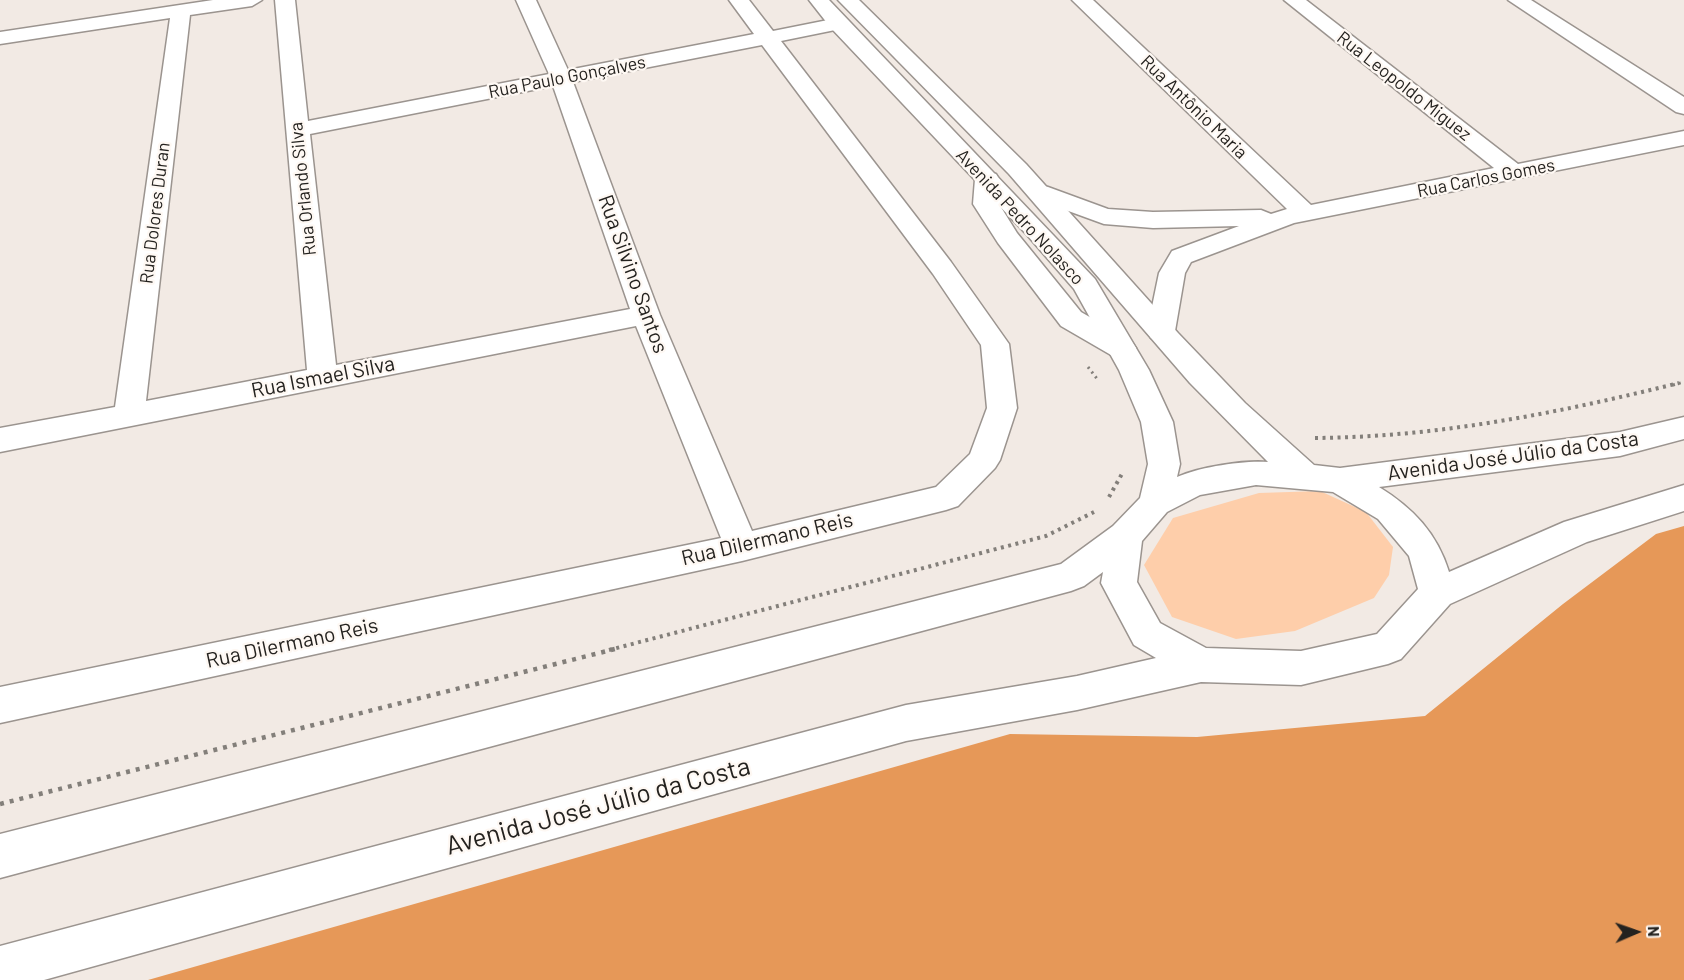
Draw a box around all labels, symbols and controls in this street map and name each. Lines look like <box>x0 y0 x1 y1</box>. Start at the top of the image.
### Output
street label: Rua Leopoldo Miguez <box>1333 27 1475 145</box>
street label: Rua Paulo Gonçalves <box>486 51 648 103</box>
street label: Rua Antônio Maria <box>1136 51 1252 163</box>
street label: Rua Orlando Silva <box>285 121 321 257</box>
street label: Rua Dolores Duran <box>136 141 174 285</box>
street label: Avenida Pedro Nolasco <box>951 145 1089 289</box>
street label: Rua Carlos Gomes <box>1415 154 1557 202</box>
street label: Rua Silvino Santos <box>593 191 673 357</box>
street label: Rua Ismael Silva <box>249 351 397 403</box>
street label: Avenida José Júlio da Costa <box>1386 426 1640 486</box>
street label: Rua Dilermano Reis <box>679 507 855 571</box>
street label: Rua Dilermano Reis <box>204 612 380 674</box>
street label: Avenida José Júlio da Costa <box>442 750 754 862</box>
north arrow <box>1606 902 1666 962</box>
text: N <box>1645 926 1664 937</box>

